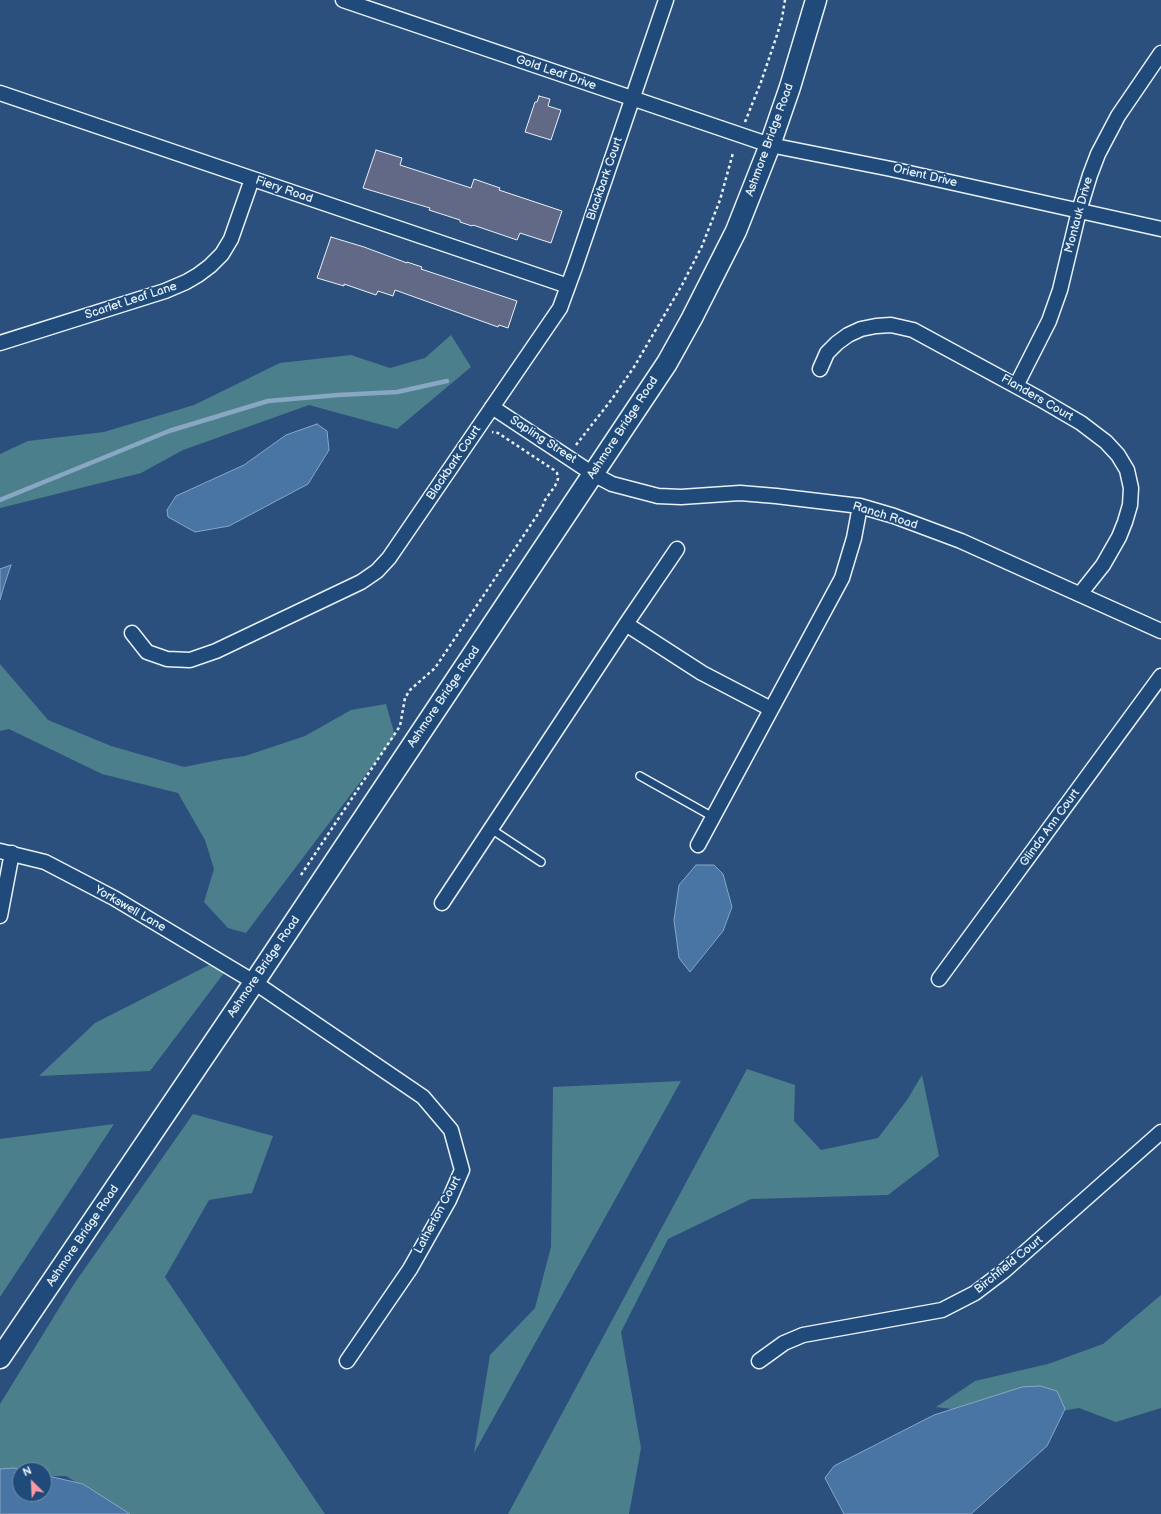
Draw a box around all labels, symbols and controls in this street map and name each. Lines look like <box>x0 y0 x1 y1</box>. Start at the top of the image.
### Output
street label: Gold Leaf Drive <box>514 52 598 94</box>
street label: Ashmore Bridge Road <box>743 82 797 198</box>
street label: Blackbark Court <box>584 136 626 222</box>
street label: Orient Drive <box>892 162 958 190</box>
street label: Fiery Road <box>253 173 315 207</box>
street label: Montauk Drive <box>1062 175 1096 255</box>
street label: Scarlet Leaf Lane <box>83 279 179 323</box>
street label: Flanders Court <box>998 372 1076 424</box>
street label: Ashmore Bridge Road <box>584 374 662 482</box>
street label: Sapling Street <box>507 413 579 467</box>
street label: Blackbark Court <box>424 423 484 503</box>
street label: Ranch Road <box>851 499 919 533</box>
street label: Ashmore Bridge Road <box>405 644 483 750</box>
street label: Glinda Ann Court <box>1017 786 1083 870</box>
street label: Yorkswell Lane <box>92 883 168 935</box>
street label: Ashmore Bridge Road <box>225 914 303 1020</box>
street label: Latherton Court <box>412 1174 464 1256</box>
street label: Ashmore Bridge Road <box>44 1183 122 1289</box>
street label: Birchfield Court <box>972 1233 1046 1297</box>
north arrow <box>12 1462 52 1502</box>
text: N <box>21 1464 34 1479</box>

